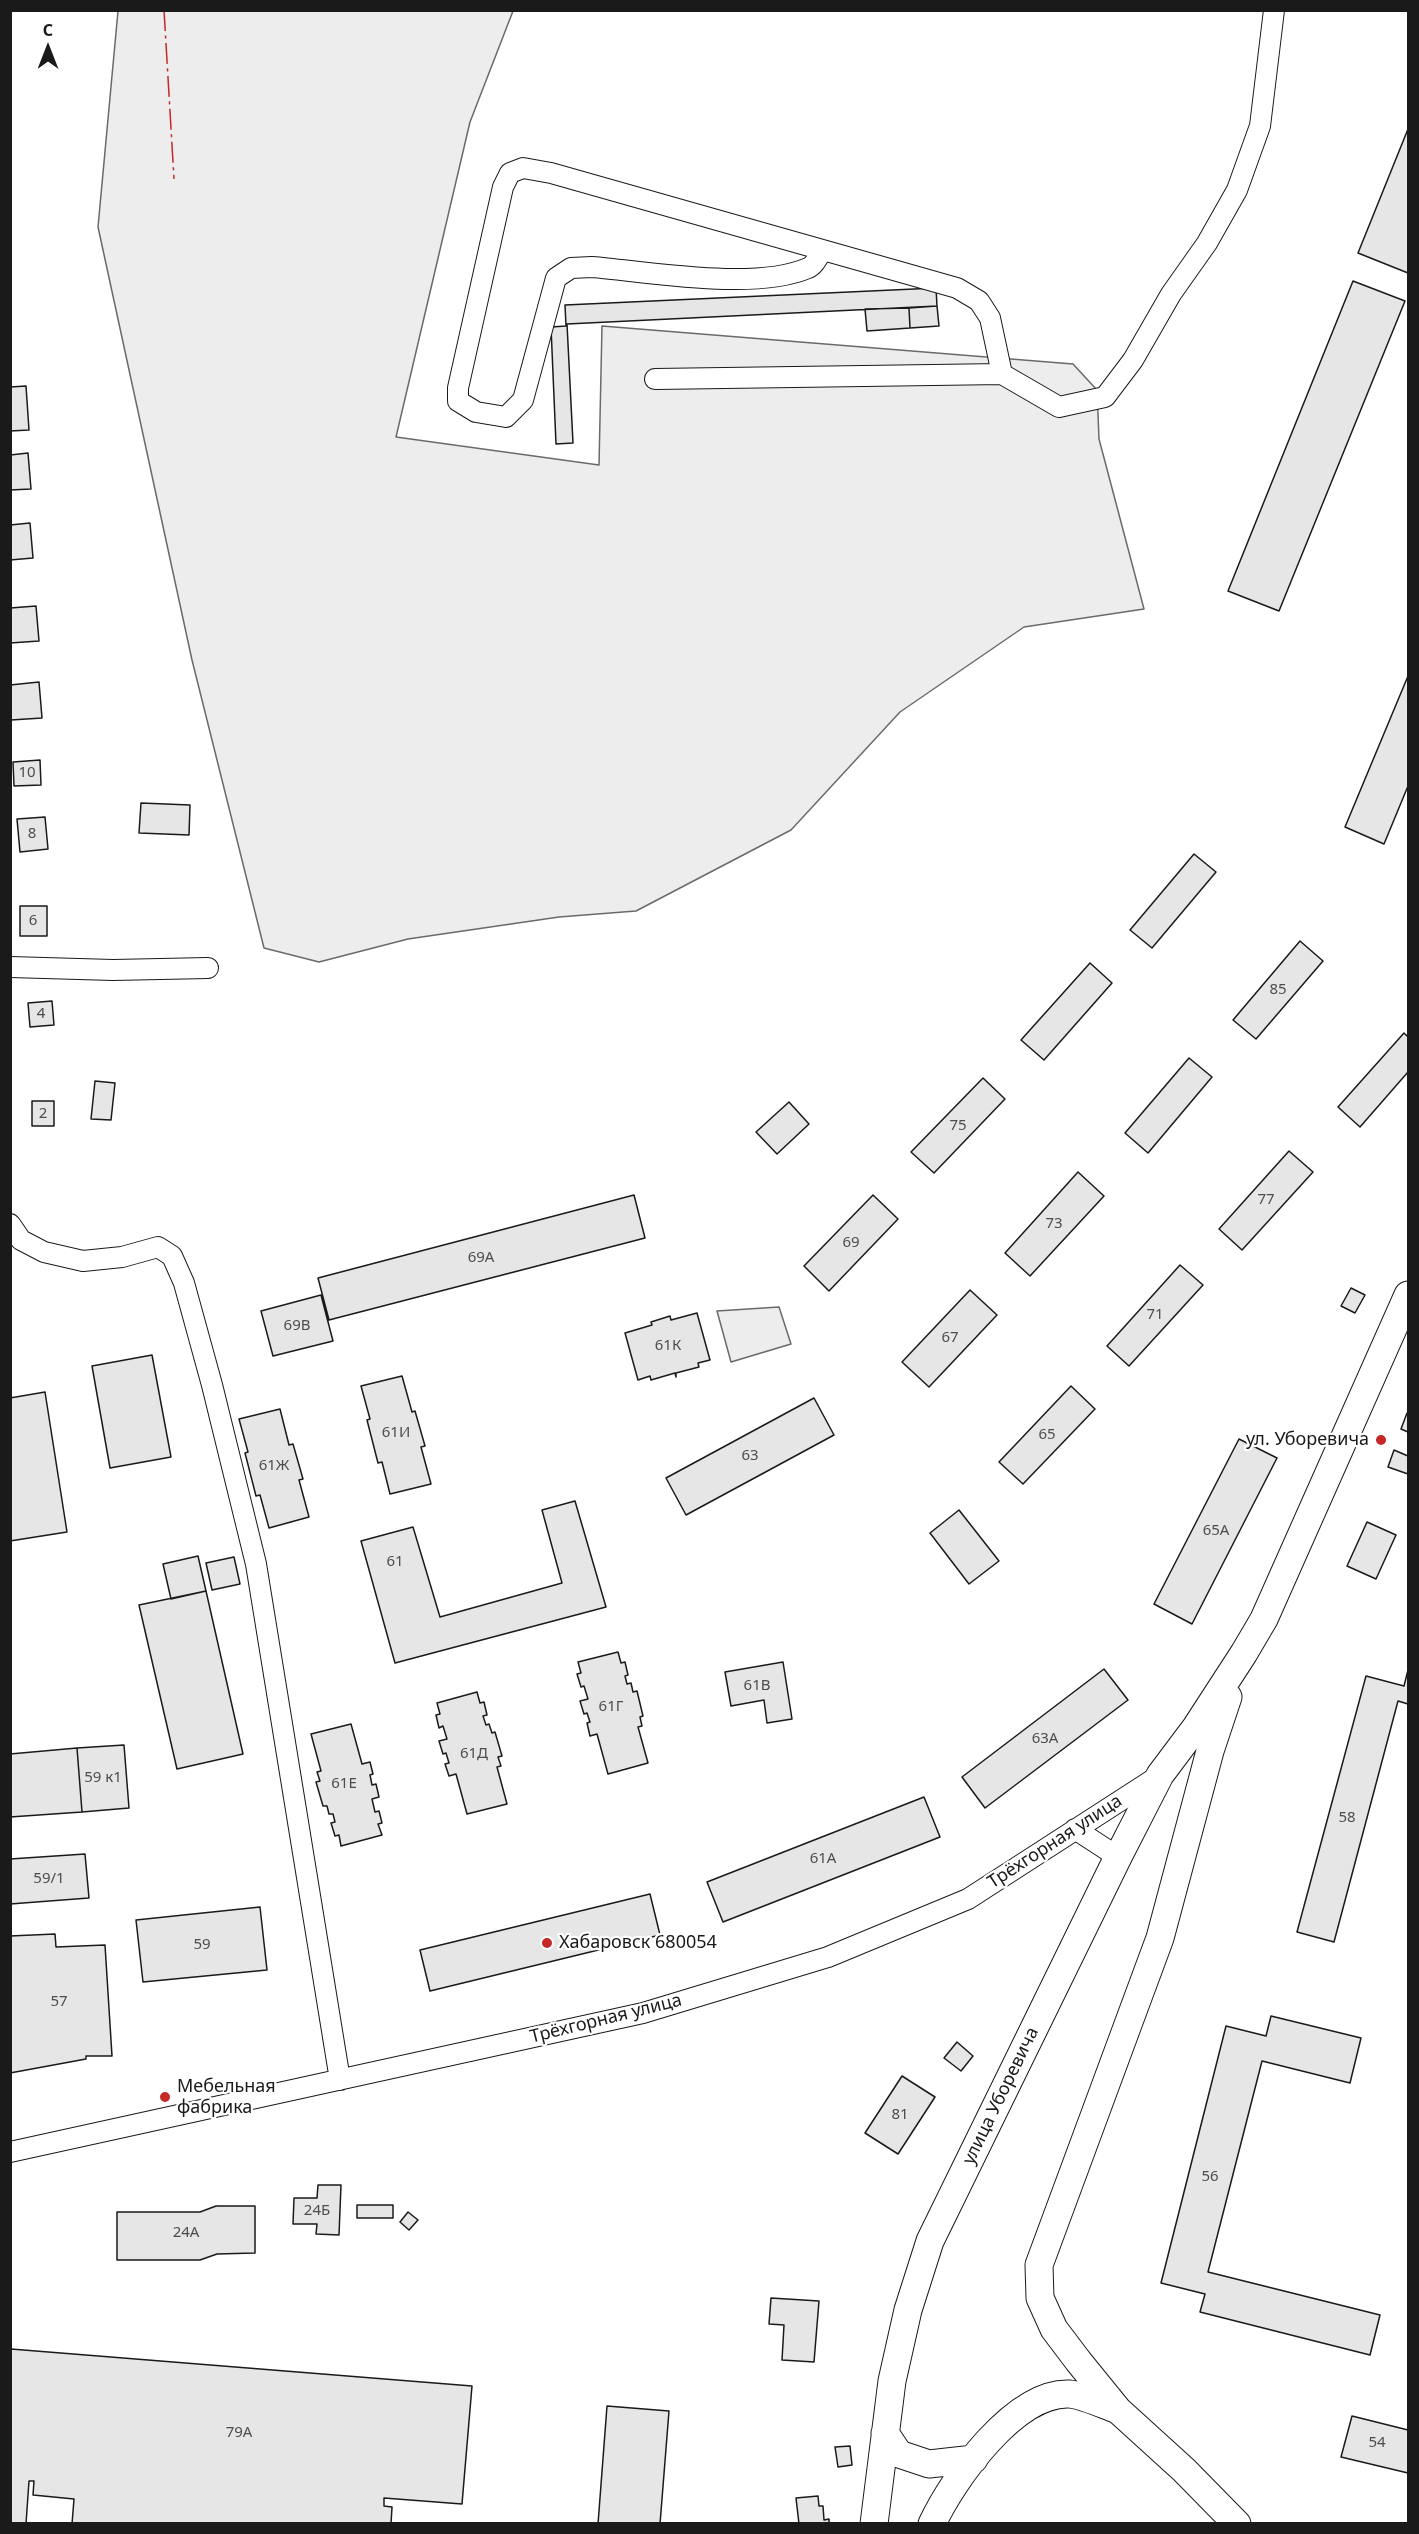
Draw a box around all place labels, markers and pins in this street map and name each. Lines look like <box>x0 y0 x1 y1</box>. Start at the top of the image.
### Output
place label: ул. Уборевича <box>1246 1429 1369 1451</box>
marker: ул. Уборевича <box>1374 1433 1388 1447</box>
place label: Хабаровск 680054 <box>559 1932 717 1954</box>
marker: Хабаровск 680054 <box>540 1936 554 1950</box>
place label: Мебельная фабрика <box>177 2076 276 2118</box>
marker: Мебельная фабрика <box>158 2090 172 2104</box>

